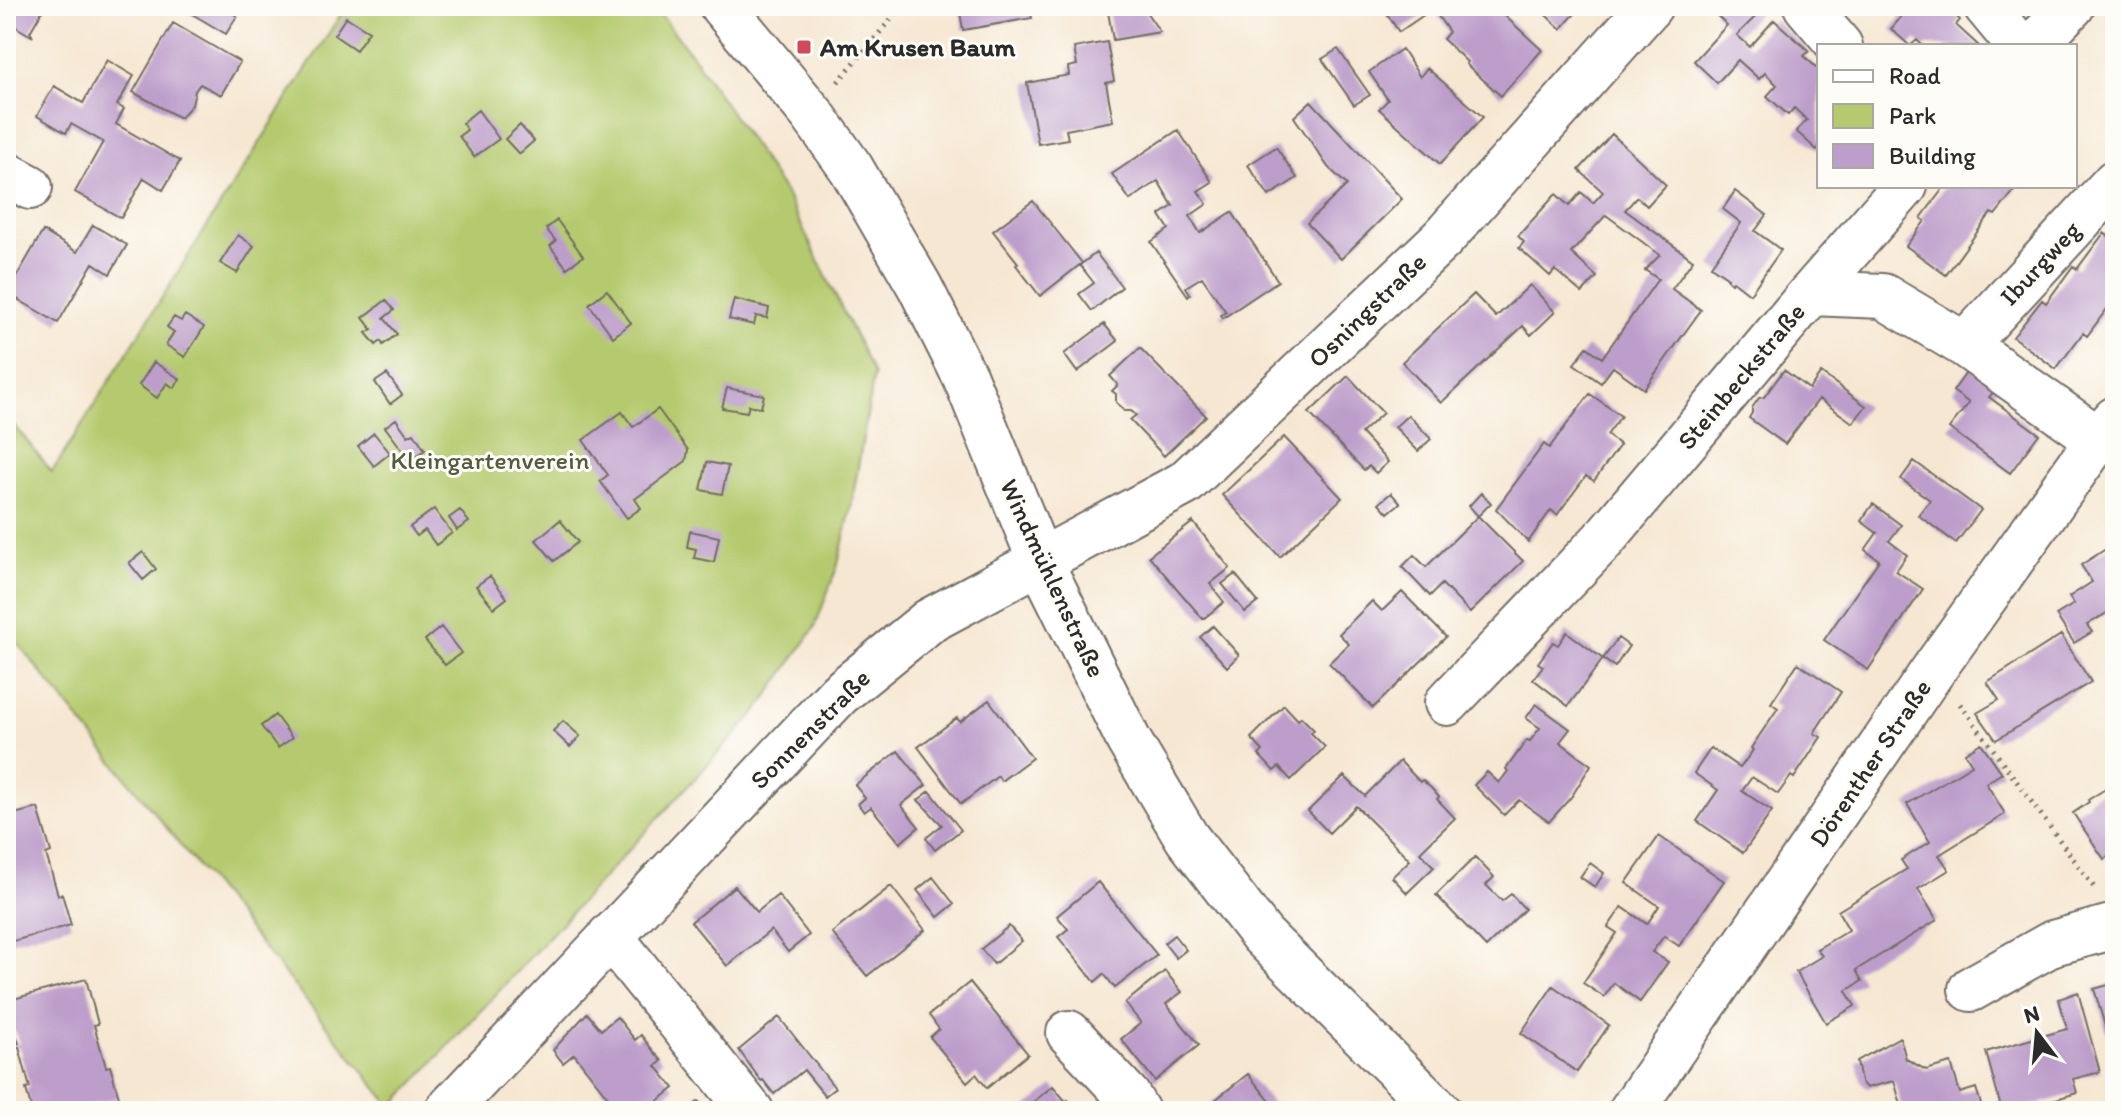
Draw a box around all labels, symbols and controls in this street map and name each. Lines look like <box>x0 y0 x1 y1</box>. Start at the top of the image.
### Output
place label: Am Krusen Baum <box>819 31 1016 63</box>
marker: Am Krusen Baum <box>795 38 813 56</box>
legend <box>1817 44 2077 188</box>
text: Road <box>1889 61 1941 90</box>
text: Park <box>1889 101 1936 130</box>
text: Building <box>1889 141 1976 170</box>
street label: Iburgweg <box>1993 213 2088 312</box>
street label: Osningstraße <box>1301 246 1433 374</box>
street label: Steinbeckstraße <box>1670 296 1812 456</box>
park label: Kleingartenverein <box>390 444 590 476</box>
street label: Windmühlenstraße <box>993 474 1113 682</box>
street label: Sonnenstraße <box>743 662 877 796</box>
street label: Dörenther Straße <box>1802 673 1938 853</box>
north arrow <box>1997 993 2077 1073</box>
text: N <box>2021 999 2042 1029</box>

